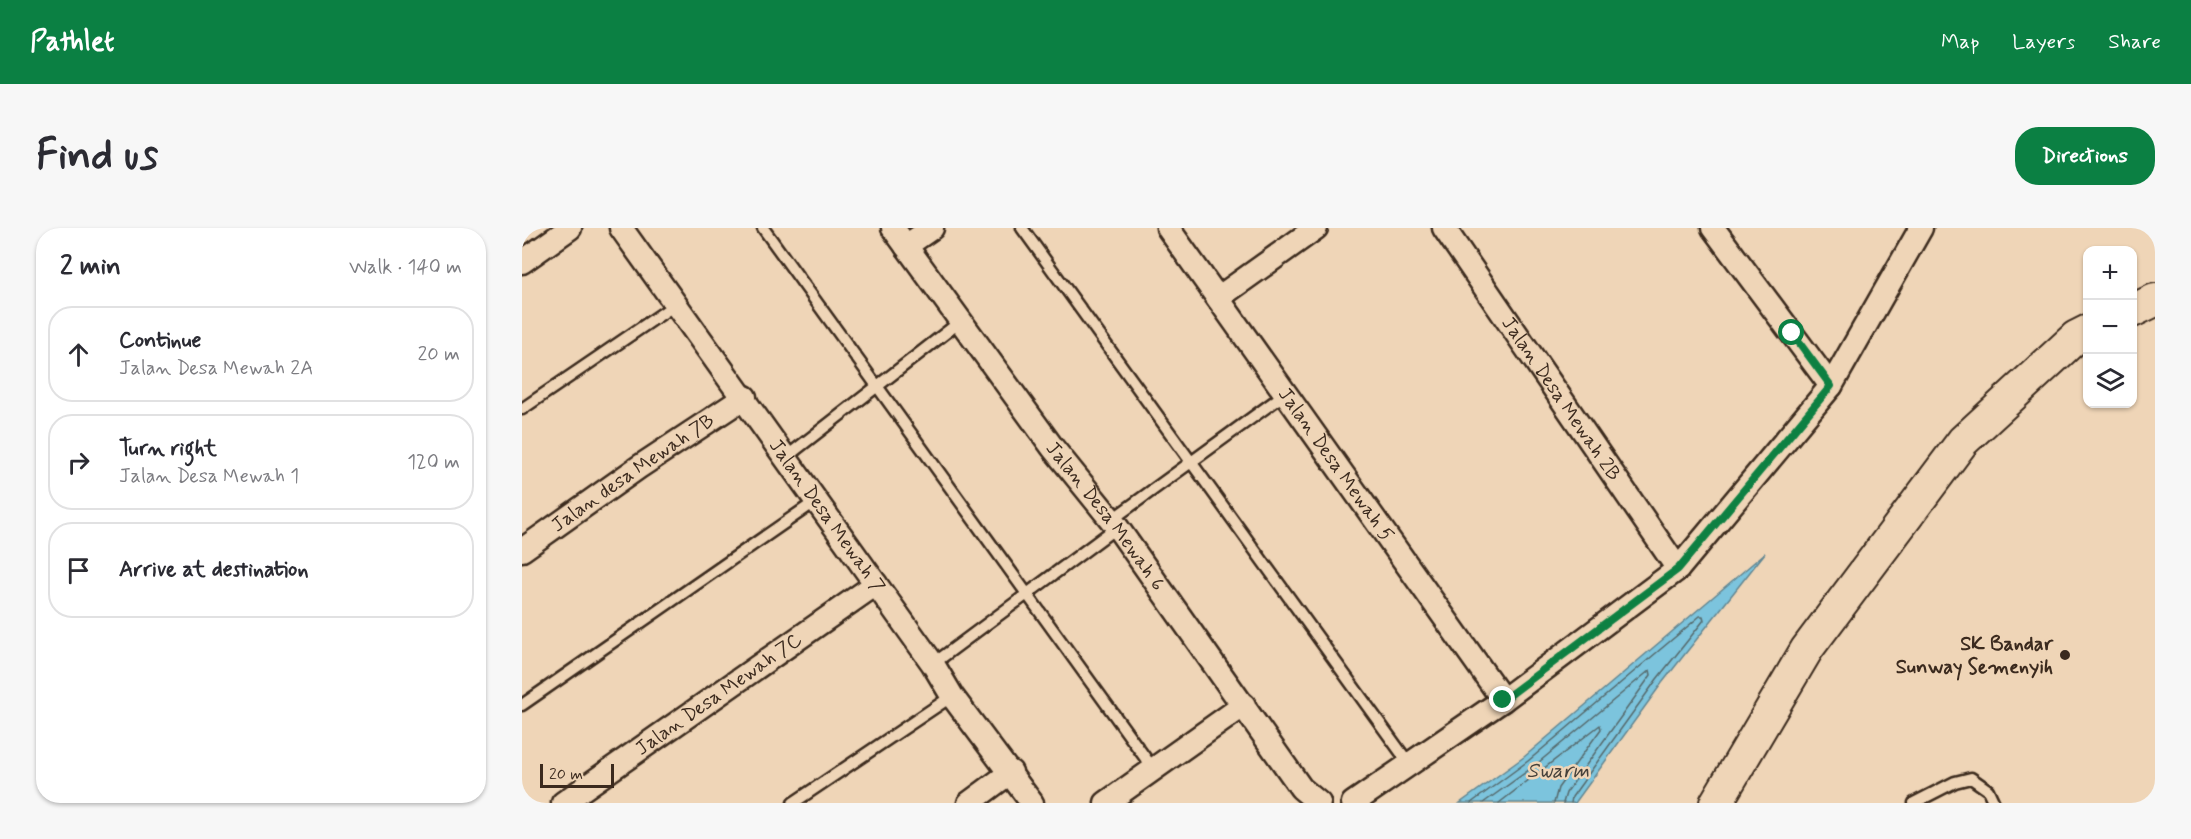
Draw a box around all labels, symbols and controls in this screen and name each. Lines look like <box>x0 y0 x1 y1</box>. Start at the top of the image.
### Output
text: Pathlet <box>30 24 114 61</box>
text: Map <box>1941 28 1979 56</box>
text: Layers <box>2012 28 2075 56</box>
text: Share <box>2108 28 2161 56</box>
button: Directions <box>2015 127 2155 185</box>
text: Find us <box>36 129 158 184</box>
map controls <box>2083 246 2137 408</box>
button: + <box>2083 246 2137 300</box>
text: 2 min <box>60 250 121 284</box>
text: Walk · 140 m <box>349 254 462 281</box>
button: − <box>2083 300 2137 354</box>
street label: Jalan Desa Mewah 2B <box>1495 311 1627 486</box>
route start <box>1778 319 1804 345</box>
text: Continue <box>119 327 201 355</box>
icon: ahead <box>62 338 95 371</box>
text: 20 m <box>417 341 460 368</box>
button: layers <box>2083 354 2137 408</box>
text: Jalan Desa Mewah 2A <box>119 355 313 382</box>
street label: Jalan Desa Mewah 5 <box>1272 382 1400 547</box>
street label: Jalan desa Mewah 7B <box>546 407 720 539</box>
street label: Jalan Desa Mewah 7 <box>763 433 891 598</box>
text: Turn right <box>119 435 217 463</box>
street label: Jalan Desa Mewah 6 <box>1039 436 1171 596</box>
icon: right <box>62 446 95 479</box>
text: 120 m <box>407 449 460 476</box>
text: Jalan Desa Mewah 1 <box>119 463 299 490</box>
icon: arrive <box>62 554 95 587</box>
text: Arrive at destination <box>119 556 309 584</box>
street label: Jalan Desa Mewah 7C <box>630 626 807 762</box>
place label: SK Bandar Sunway Semenyih <box>1896 631 2054 681</box>
marker: SK Bandar Sunway Semenyih <box>2058 648 2072 662</box>
route end <box>1489 686 1515 712</box>
water label: Swarm <box>1527 757 1589 785</box>
scale bar <box>540 761 614 788</box>
text: 20 m <box>549 764 583 785</box>

